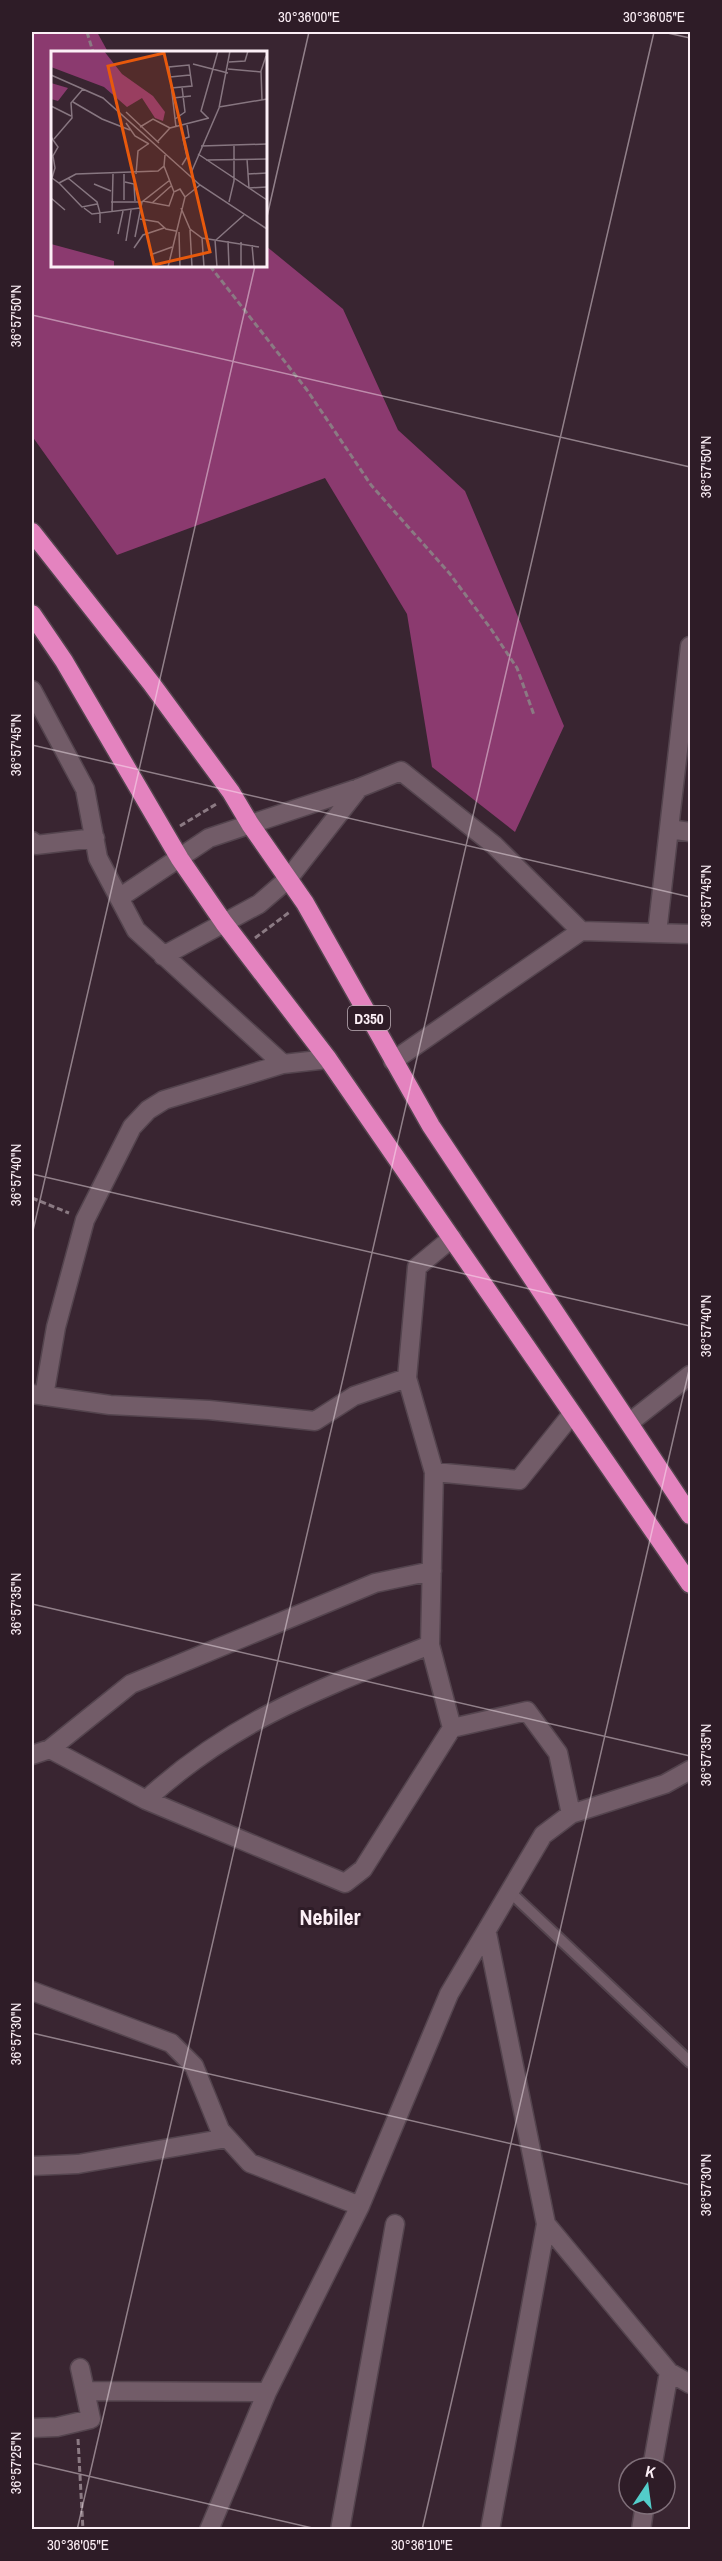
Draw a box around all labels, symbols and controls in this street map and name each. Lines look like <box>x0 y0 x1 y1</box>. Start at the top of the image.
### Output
text: 30°36'00"E <box>278 6 340 27</box>
text: 30°36'05"E <box>623 6 685 27</box>
inset map <box>51 51 267 267</box>
text: 36°57'50"N <box>5 285 26 347</box>
text: 36°57'50"N <box>695 436 716 498</box>
text: 36°57'45"N <box>5 714 26 776</box>
text: 36°57'45"N <box>695 865 716 927</box>
road number: D350 <box>348 1006 390 1030</box>
text: 36°57'40"N <box>5 1144 26 1206</box>
text: 36°57'40"N <box>695 1295 716 1357</box>
text: 36°57'35"N <box>5 1573 26 1635</box>
text: 36°57'35"N <box>695 1724 716 1786</box>
district label: Nebiler <box>299 1902 361 1932</box>
text: 36°57'30"N <box>5 2003 26 2065</box>
text: 36°57'30"N <box>695 2154 716 2216</box>
text: 36°57'25"N <box>5 2432 26 2494</box>
north arrow <box>617 2456 677 2516</box>
text: K <box>643 2460 658 2483</box>
text: 30°36'05"E <box>47 2534 109 2555</box>
text: 30°36'10"E <box>391 2534 453 2555</box>

